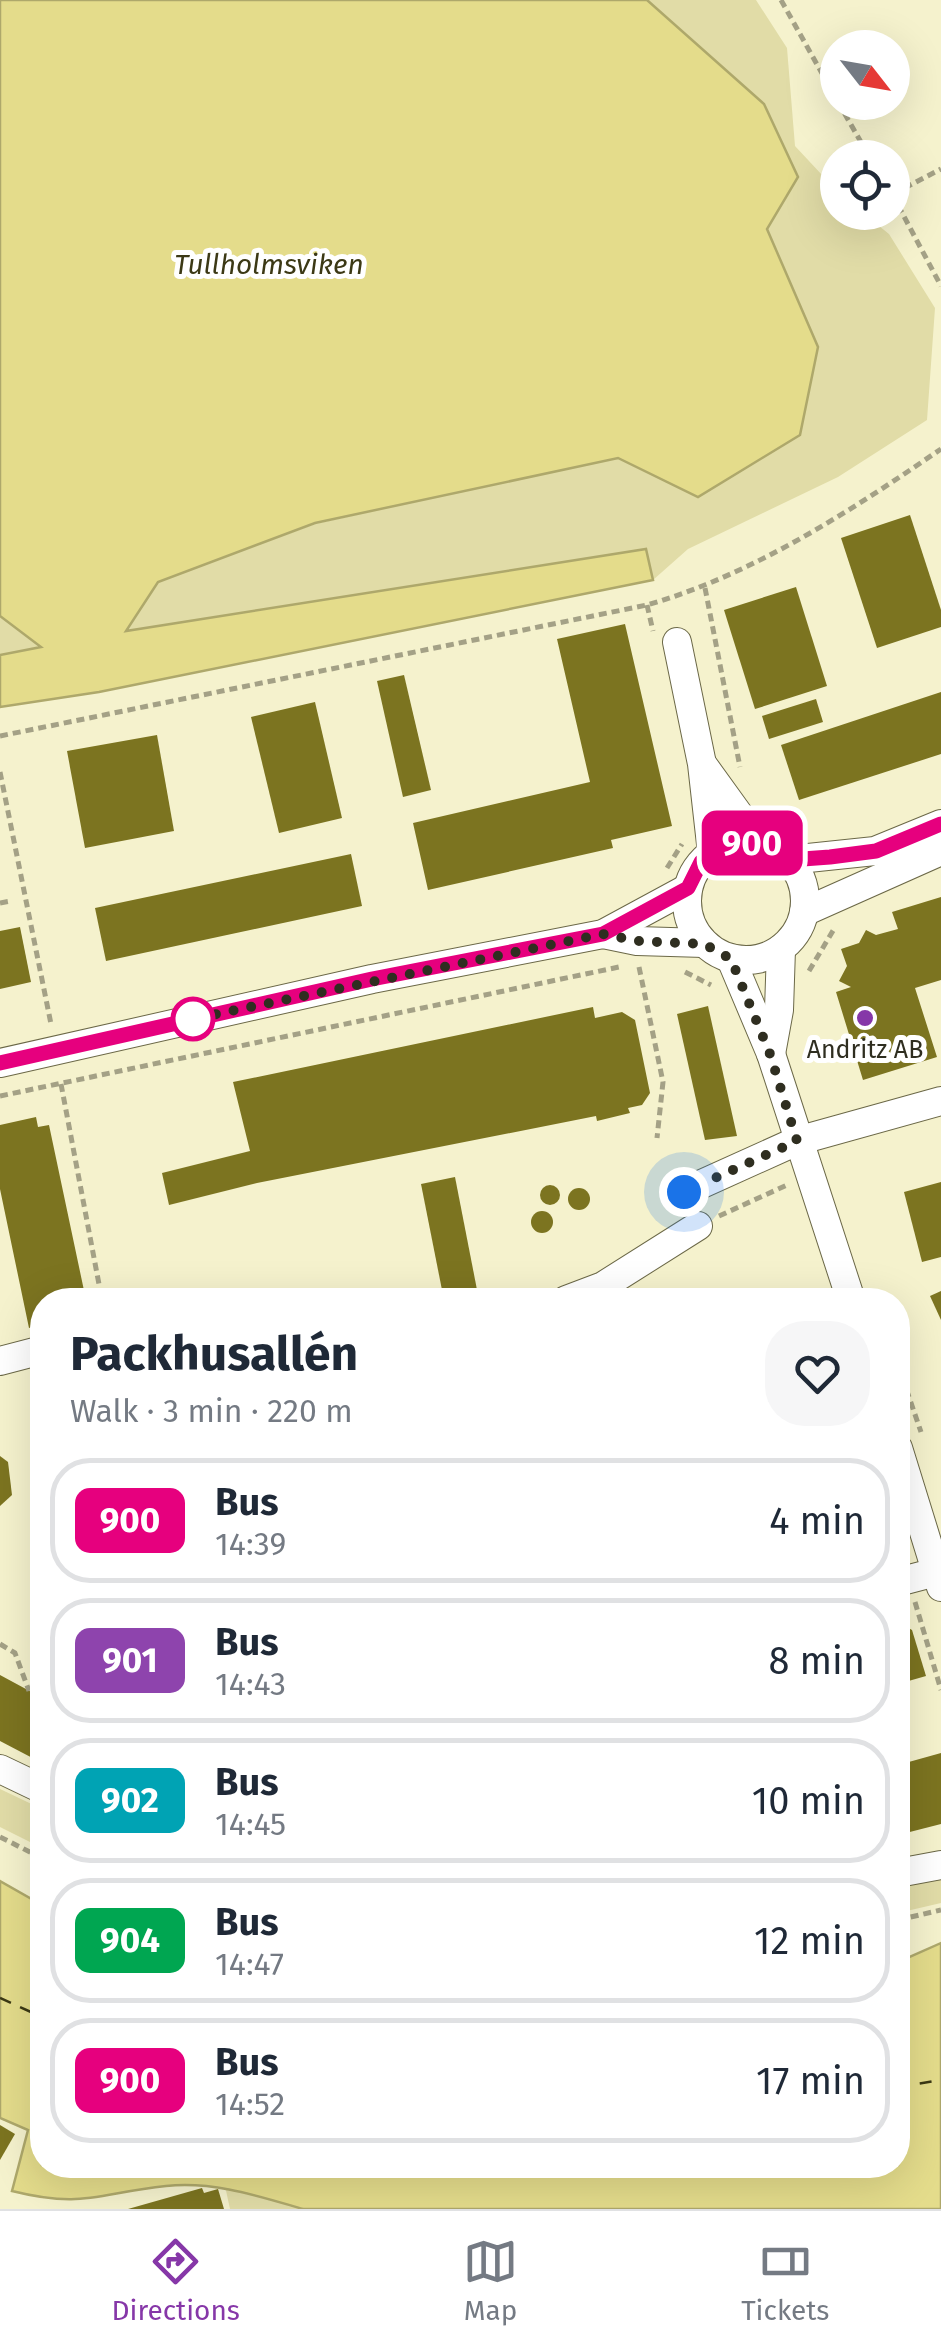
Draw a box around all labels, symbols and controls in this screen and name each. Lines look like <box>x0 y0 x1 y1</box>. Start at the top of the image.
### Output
north arrow <box>820 30 910 120</box>
map controls <box>820 30 910 230</box>
button: locate <box>820 140 910 230</box>
water label: Tullholmsviken <box>174 248 364 281</box>
line badge: 900 <box>694 810 810 876</box>
text: 900 <box>722 822 782 864</box>
unlabelled marker <box>172 998 214 1040</box>
marker: Andritz AB <box>854 1007 876 1029</box>
place label: Andritz AB <box>807 1035 923 1065</box>
your location <box>659 1167 709 1217</box>
button: heart <box>765 1321 870 1426</box>
text: Packhusallén <box>70 1325 358 1383</box>
text: Walk · 3 min · 220 m <box>70 1392 353 1430</box>
text: Bus <box>215 1479 279 1525</box>
text: 4 min <box>769 1498 865 1544</box>
text: 900 <box>100 1499 160 1541</box>
text: 14:39 <box>215 1525 286 1563</box>
text: Bus <box>215 1619 279 1665</box>
text: 8 min <box>768 1638 865 1684</box>
text: 901 <box>102 1639 158 1681</box>
text: 14:43 <box>215 1665 286 1703</box>
text: Bus <box>215 1759 279 1805</box>
text: 10 min <box>752 1778 865 1824</box>
text: 902 <box>101 1779 159 1821</box>
text: 14:45 <box>215 1805 286 1843</box>
text: Bus <box>215 1899 279 1945</box>
text: 12 min <box>754 1918 865 1964</box>
text: 904 <box>100 1919 160 1961</box>
text: 14:47 <box>215 1945 284 1983</box>
text: Bus <box>215 2039 279 2085</box>
text: 17 min <box>756 2058 865 2104</box>
text: 900 <box>100 2059 160 2101</box>
text: 14:52 <box>215 2085 285 2123</box>
tab: Directions <box>112 2234 240 2327</box>
tab: Map <box>463 2234 518 2327</box>
tab: Tickets <box>741 2234 829 2327</box>

